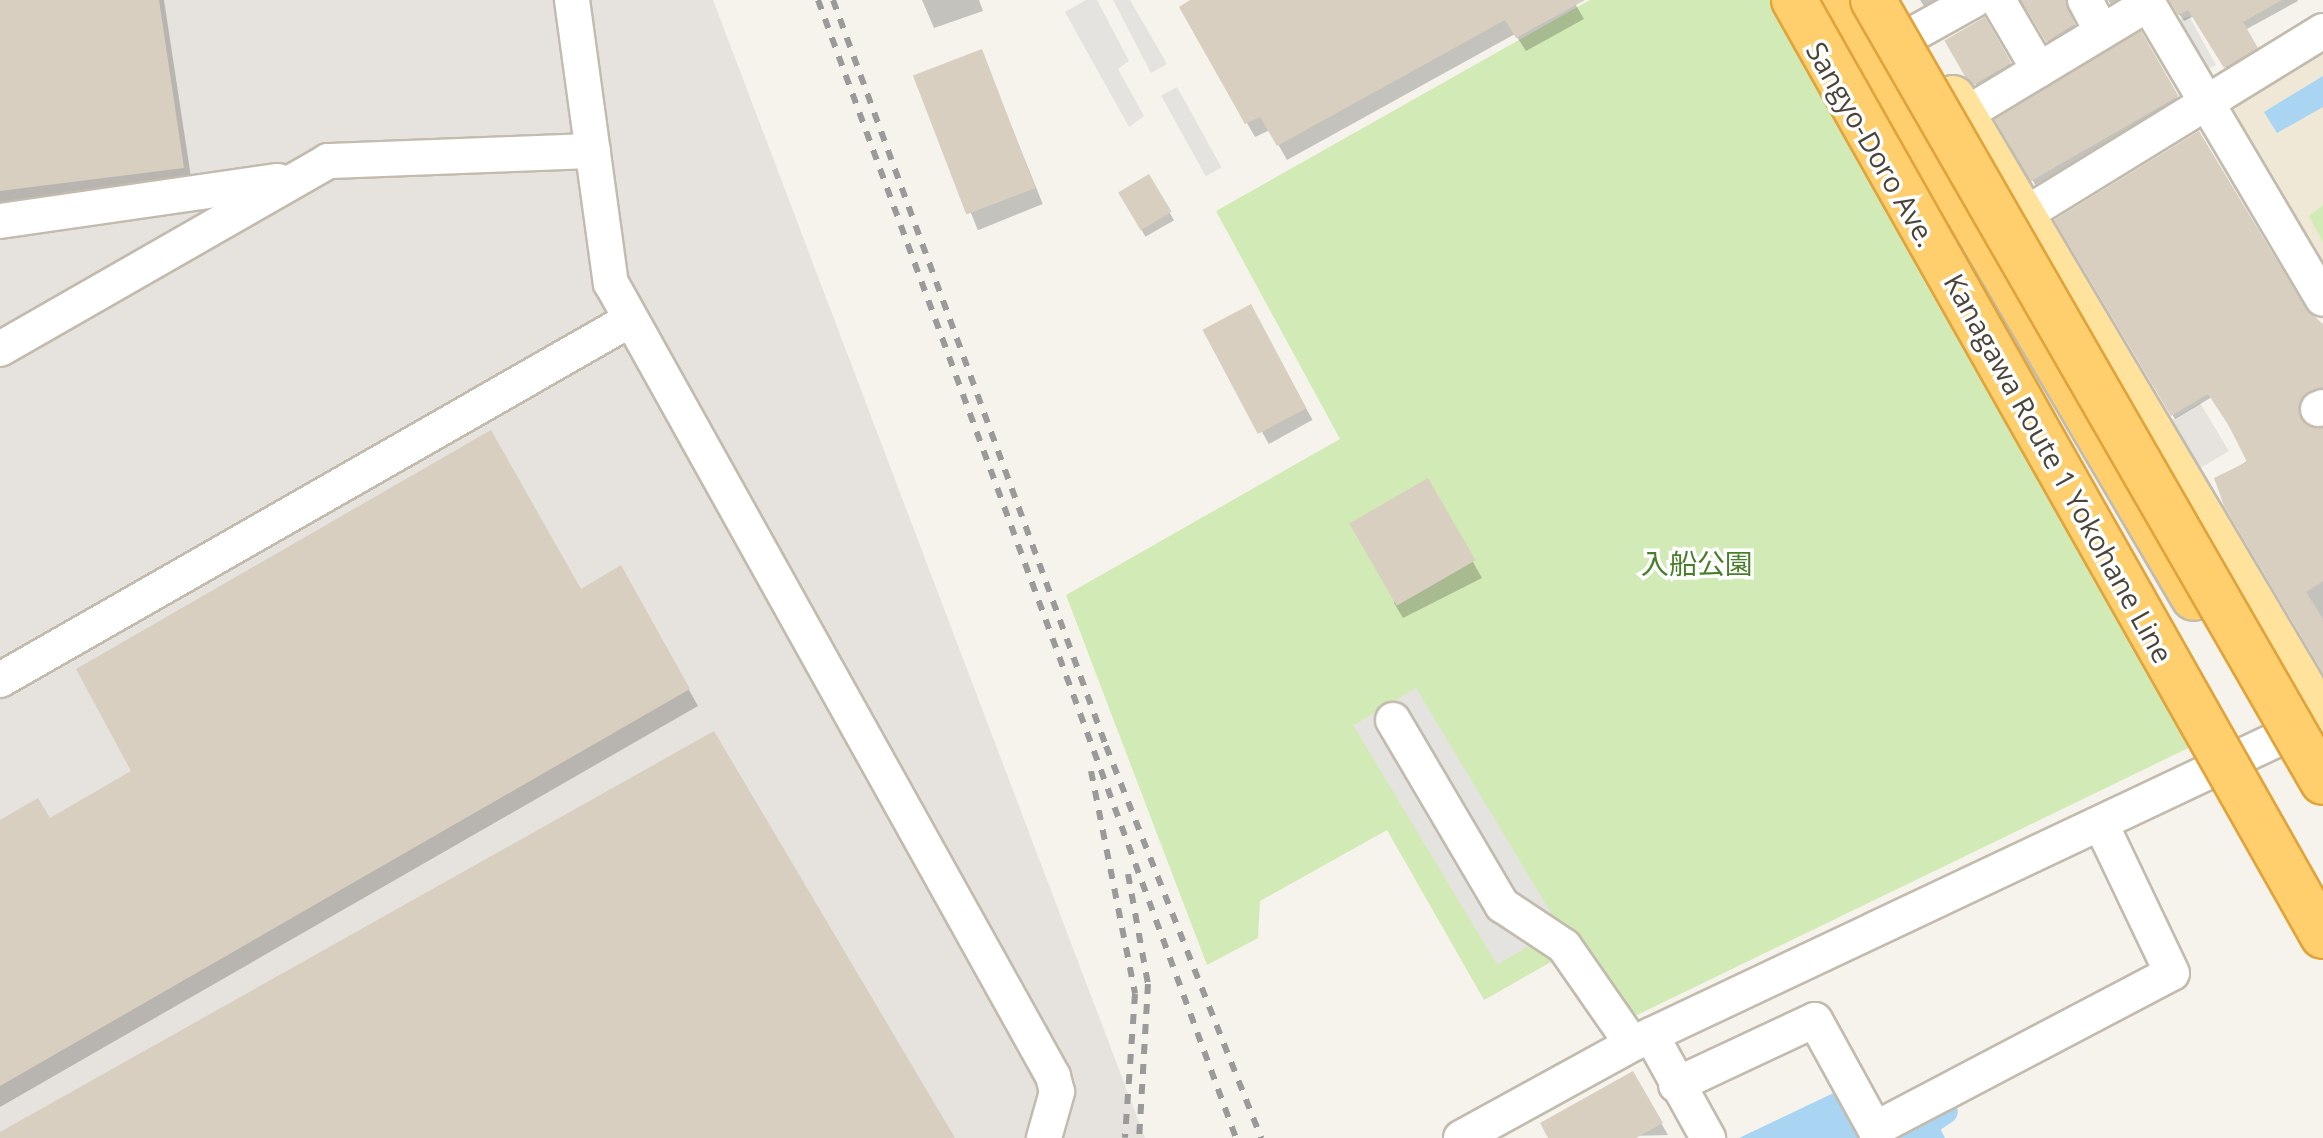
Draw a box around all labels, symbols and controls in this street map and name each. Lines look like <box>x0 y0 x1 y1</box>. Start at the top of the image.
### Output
street label: Sangyo-Doro Ave. <box>1800 36 1944 252</box>
street label: Kanagawa Route 1 Yokohane Line <box>1938 268 2180 668</box>
park label: 入船公園 <box>1641 546 1753 580</box>

